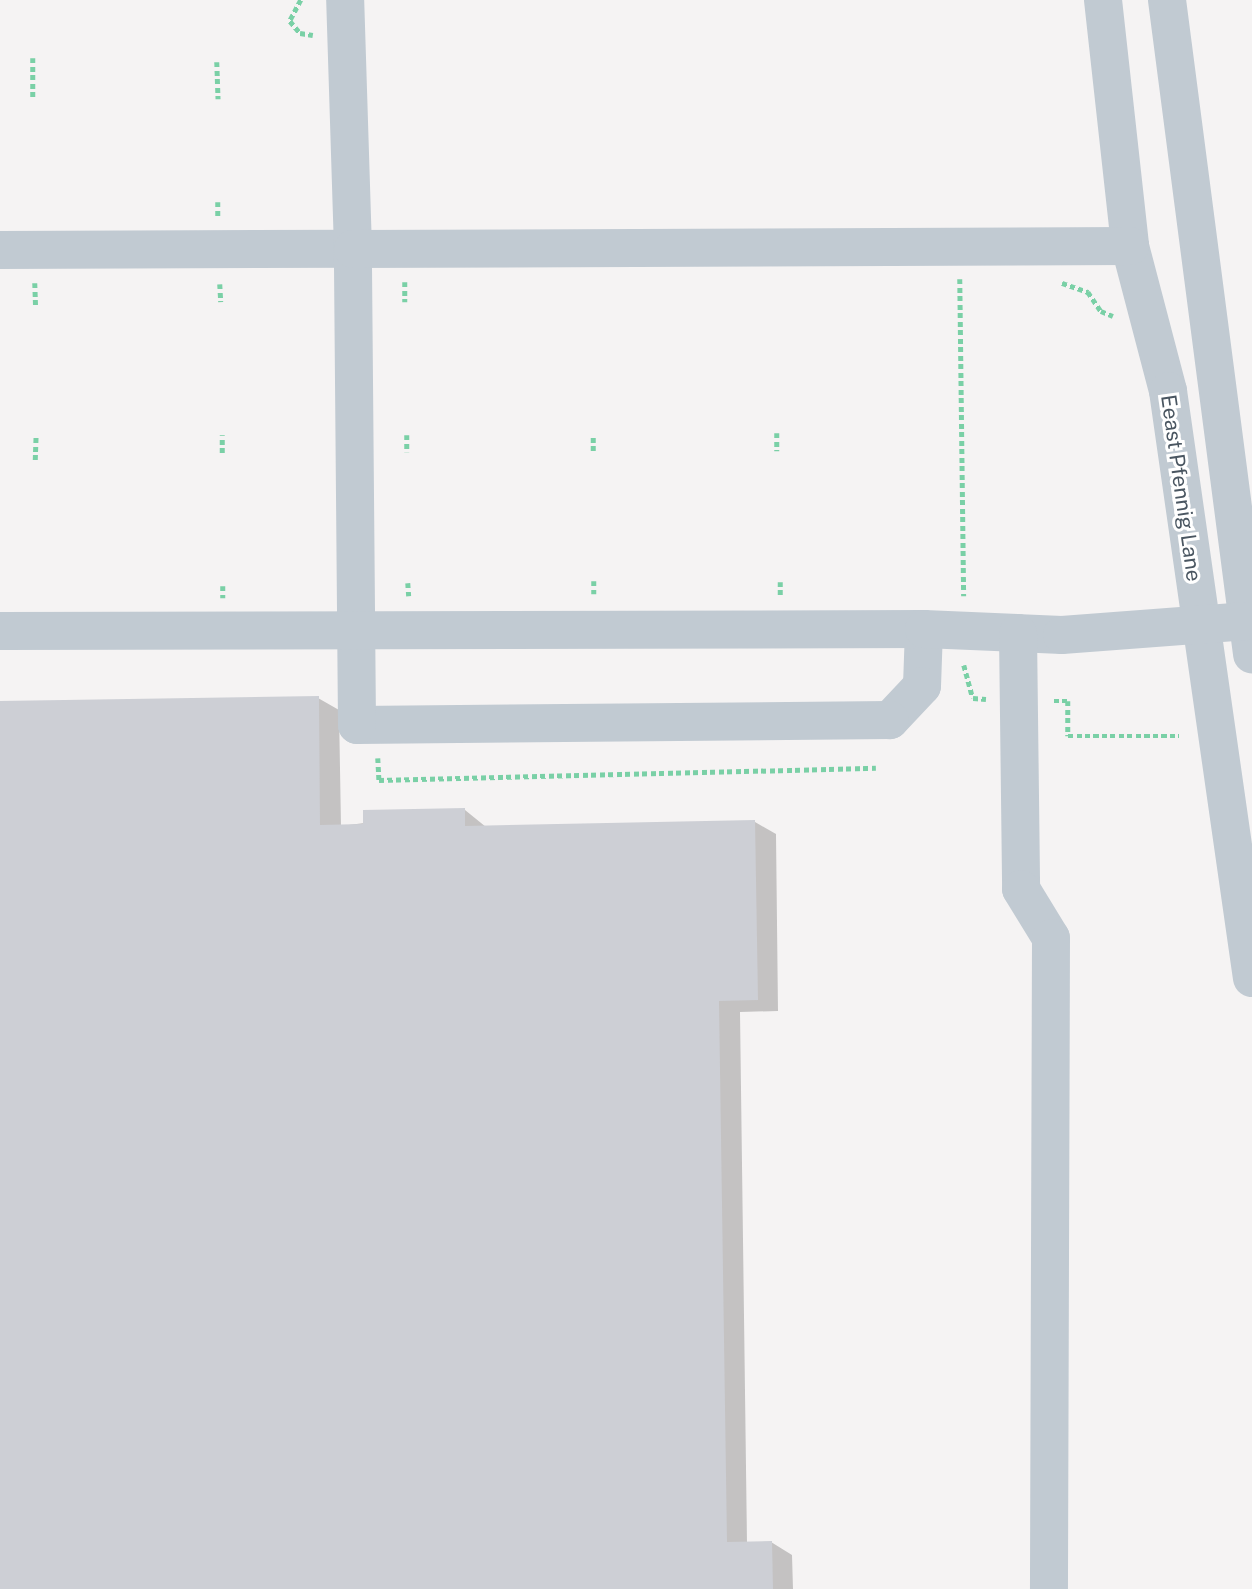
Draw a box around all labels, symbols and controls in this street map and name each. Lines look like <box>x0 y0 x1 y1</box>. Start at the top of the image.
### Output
street label: Eeast Pfennig Lane <box>1155 393 1207 583</box>

